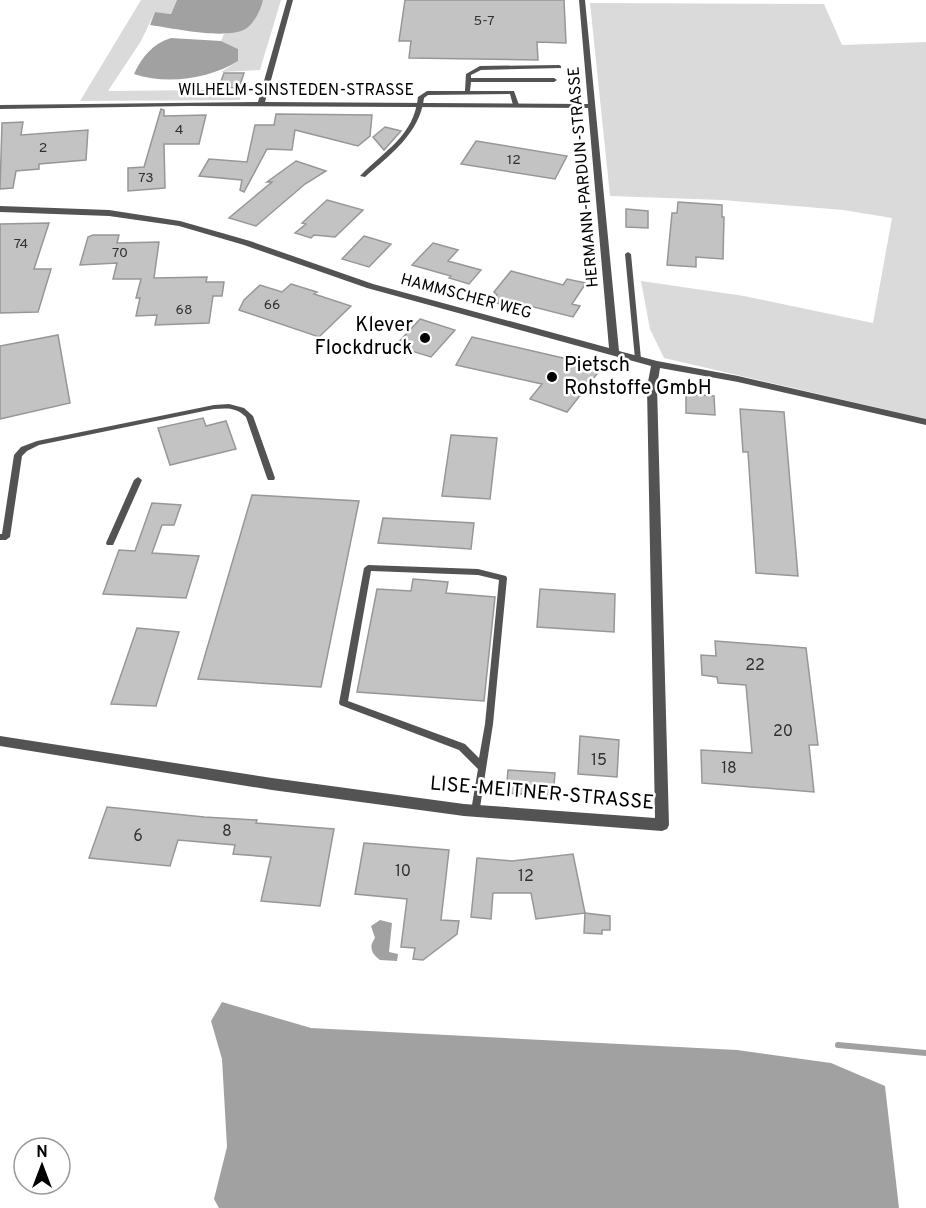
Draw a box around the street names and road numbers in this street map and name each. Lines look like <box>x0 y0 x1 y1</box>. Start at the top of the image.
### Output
street label: HERMANN-PARDUN-STRASSE <box>564 66 604 288</box>
street label: WILHELM-SINSTEDEN-STRASSE <box>178 81 414 101</box>
street label: HAMMSCHER WEG <box>398 270 534 324</box>
street label: LISE-MEITNER-STRASSE <box>429 771 655 817</box>

